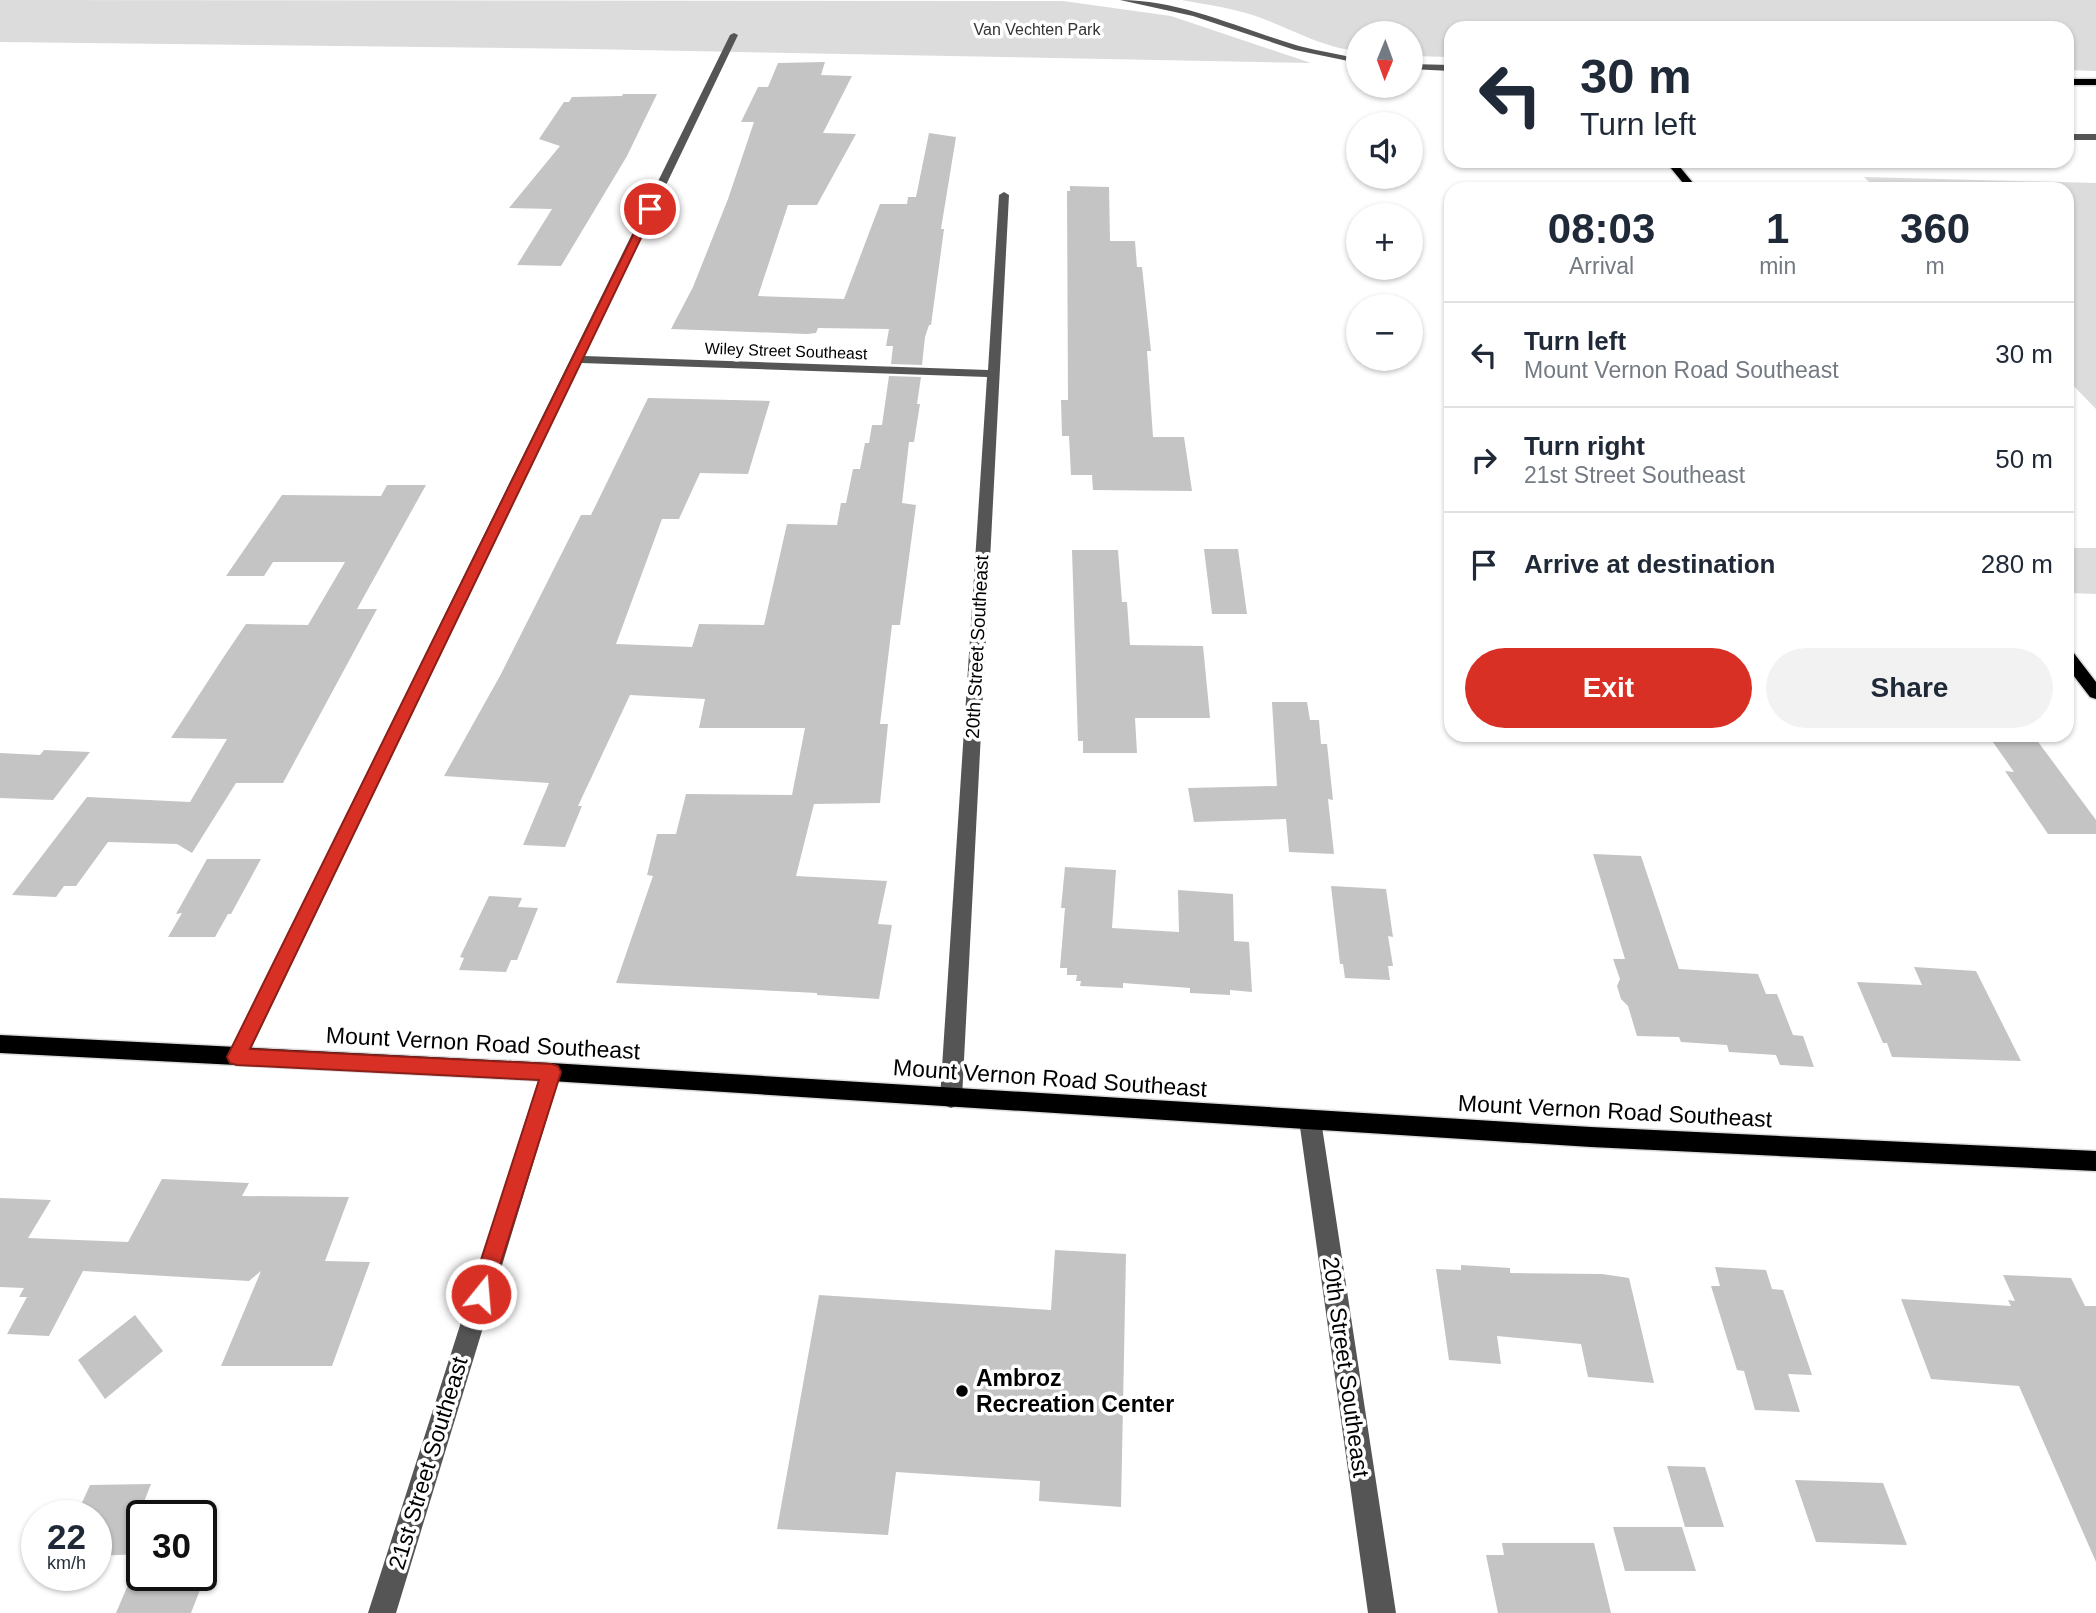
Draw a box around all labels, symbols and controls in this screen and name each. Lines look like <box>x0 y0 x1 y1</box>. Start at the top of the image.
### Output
park label: Van Vechten Park <box>974 21 1101 38</box>
north arrow <box>1346 21 1423 98</box>
map controls <box>1346 21 1423 371</box>
icon: left <box>1465 49 1556 140</box>
text: 30 m <box>1580 49 1692 103</box>
text: Turn left <box>1580 106 1696 142</box>
button: sound <box>1346 112 1423 189</box>
pin <box>620 179 680 239</box>
icon: arrive <box>631 190 669 228</box>
button: + <box>1346 203 1423 280</box>
text: 08:03 <box>1548 205 1655 252</box>
text: 1 <box>1766 205 1789 252</box>
text: 360 <box>1900 205 1970 252</box>
text: Arrival <box>1569 253 1634 279</box>
text: min <box>1759 253 1796 279</box>
text: m <box>1926 253 1945 279</box>
button: − <box>1346 294 1423 371</box>
text: Turn left <box>1524 326 1626 356</box>
icon: left <box>1465 336 1503 374</box>
text: 30 m <box>1995 339 2053 369</box>
street label: Wiley Street Southeast <box>704 340 868 362</box>
text: Mount Vernon Road Southeast <box>1524 357 1839 383</box>
text: Turn right <box>1524 431 1645 461</box>
icon: right <box>1465 441 1503 479</box>
text: 50 m <box>1995 444 2053 474</box>
text: 21st Street Southeast <box>1524 462 1745 488</box>
icon: arrive <box>1465 546 1503 584</box>
text: Arrive at destination <box>1524 549 1775 579</box>
text: 280 m <box>1981 549 2053 579</box>
street label: 20th Street Southeast <box>962 554 992 739</box>
button: Exit <box>1465 648 1752 728</box>
button: Share <box>1766 648 2053 728</box>
street label: Mount Vernon Road Southeast <box>325 1022 641 1064</box>
street label: Mount Vernon Road Southeast <box>892 1054 1208 1102</box>
street label: Mount Vernon Road Southeast <box>1457 1090 1773 1132</box>
street label: 20th Street Southeast <box>1318 1255 1374 1480</box>
position arrow <box>444 1257 518 1331</box>
street label: 21st Street Southeast <box>383 1353 473 1573</box>
place label: Ambroz Recreation Center <box>976 1365 1174 1417</box>
marker: Ambroz Recreation Center <box>954 1383 970 1399</box>
speed limit sign: 30 <box>126 1500 217 1591</box>
text: 22 <box>47 1517 86 1556</box>
text: km/h <box>47 1553 86 1573</box>

